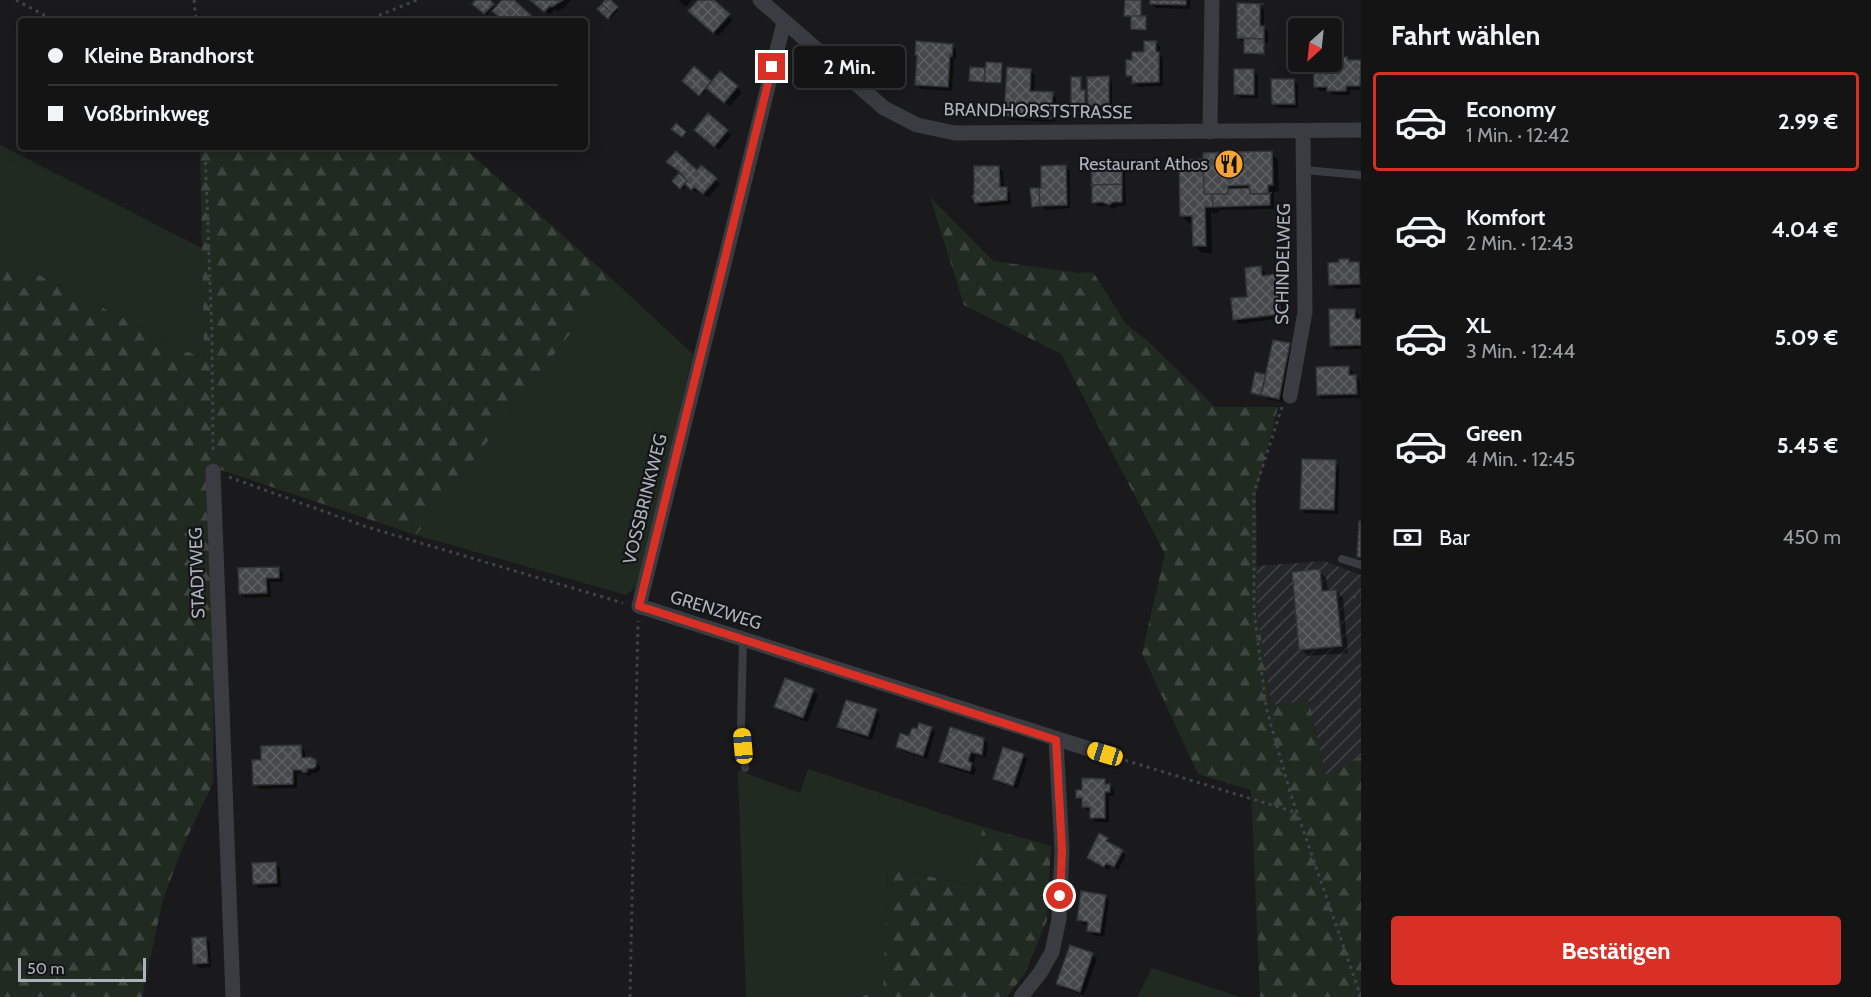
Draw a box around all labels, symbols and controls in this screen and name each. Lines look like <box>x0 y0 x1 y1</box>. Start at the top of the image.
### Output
north arrow <box>1288 18 1342 72</box>
map controls <box>1288 18 1342 72</box>
text: Fahrt wählen <box>1391 19 1540 52</box>
text: Kleine Brandhorst <box>84 42 254 69</box>
callout: 2 Min. <box>793 46 904 88</box>
route end <box>758 53 785 80</box>
text: 2 Min. <box>824 55 875 79</box>
icon: car <box>1394 95 1448 149</box>
text: Economy <box>1466 96 1556 123</box>
street label: BRANDHORSTSTRASSE <box>943 98 1133 124</box>
text: Voßbrinkweg <box>84 100 209 127</box>
text: 2.99 € <box>1778 108 1838 135</box>
text: 1 Min. · 12:42 <box>1466 123 1570 147</box>
restaurant icon: Restaurant Athos <box>1213 148 1245 180</box>
place label: Restaurant Athos <box>1079 153 1208 175</box>
street label: SCHINDELWEG <box>1271 203 1295 325</box>
icon: car <box>1394 203 1448 257</box>
text: Komfort <box>1466 204 1545 231</box>
text: 4.04 € <box>1771 216 1838 243</box>
text: 2 Min. · 12:43 <box>1466 231 1574 255</box>
icon: car <box>1394 311 1448 365</box>
text: XL <box>1466 312 1491 339</box>
text: 5.09 € <box>1775 324 1838 351</box>
text: 3 Min. · 12:44 <box>1466 339 1575 363</box>
icon: car <box>1394 419 1448 473</box>
text: Green <box>1466 420 1522 447</box>
street label: VOSSBRINKWEG <box>618 432 672 566</box>
text: 5.45 € <box>1777 432 1838 459</box>
text: 4 Min. · 12:45 <box>1466 447 1575 471</box>
icon: cash <box>1391 521 1424 554</box>
text: Bar <box>1439 524 1470 551</box>
text: 450 m <box>1783 525 1841 549</box>
street label: STADTWEG <box>184 527 210 619</box>
street label: GRENZWEG <box>668 586 764 634</box>
car <box>732 727 754 765</box>
car <box>1085 740 1125 768</box>
route start <box>1046 882 1073 909</box>
button: Bestätigen <box>1391 916 1841 985</box>
scale bar <box>18 955 146 982</box>
text: 50 m <box>27 959 64 978</box>

